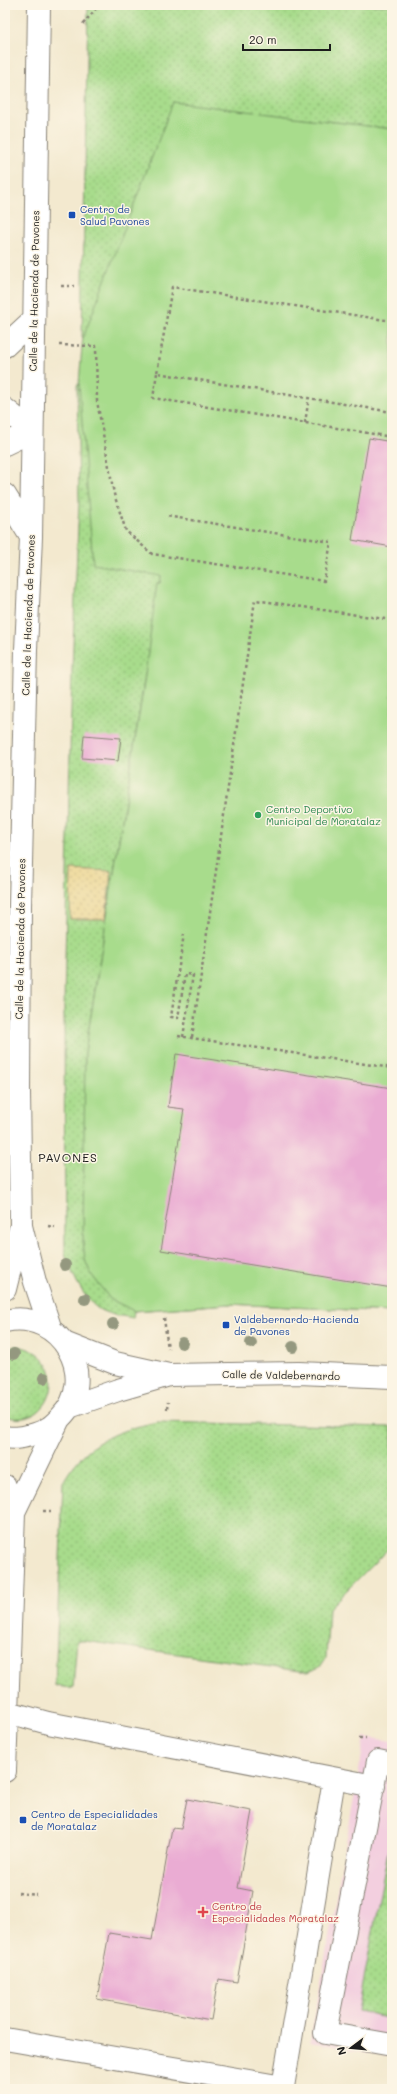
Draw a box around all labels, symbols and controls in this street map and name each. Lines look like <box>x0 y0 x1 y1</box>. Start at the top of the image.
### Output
scale bar <box>243 26 330 52</box>
text: 20 m <box>249 31 277 47</box>
place label: Centro de Salud Pavones <box>80 202 150 228</box>
street label: Calle de la Hacienda de Pavones <box>26 210 42 372</box>
marker: Centro de Salud Pavones <box>67 210 77 220</box>
street label: Calle de la Hacienda de Pavones <box>18 534 38 696</box>
place label: Centro Deportivo Municipal de Moratalaz <box>266 802 381 828</box>
marker: Centro Deportivo Municipal de Moratalaz <box>253 810 263 820</box>
street label: Calle de la Hacienda de Pavones <box>12 858 28 1020</box>
district label: PAVONES <box>38 1149 98 1165</box>
place label: Valdebernardo-Hacienda de Pavones <box>234 1312 359 1338</box>
marker: Valdebernardo-Hacienda de Pavones <box>221 1320 231 1330</box>
street label: Calle de Valdebernardo <box>222 1367 340 1383</box>
place label: Centro de Especialidades de Moratalaz <box>31 1807 158 1833</box>
marker: Centro de Especialidades de Moratalaz <box>18 1815 28 1825</box>
place label: Centro de Especialidades Moratalaz <box>212 1899 339 1925</box>
marker: Centro de Especialidades Moratalaz <box>197 1906 209 1918</box>
north arrow <box>331 2028 371 2068</box>
text: N <box>333 2045 349 2057</box>

